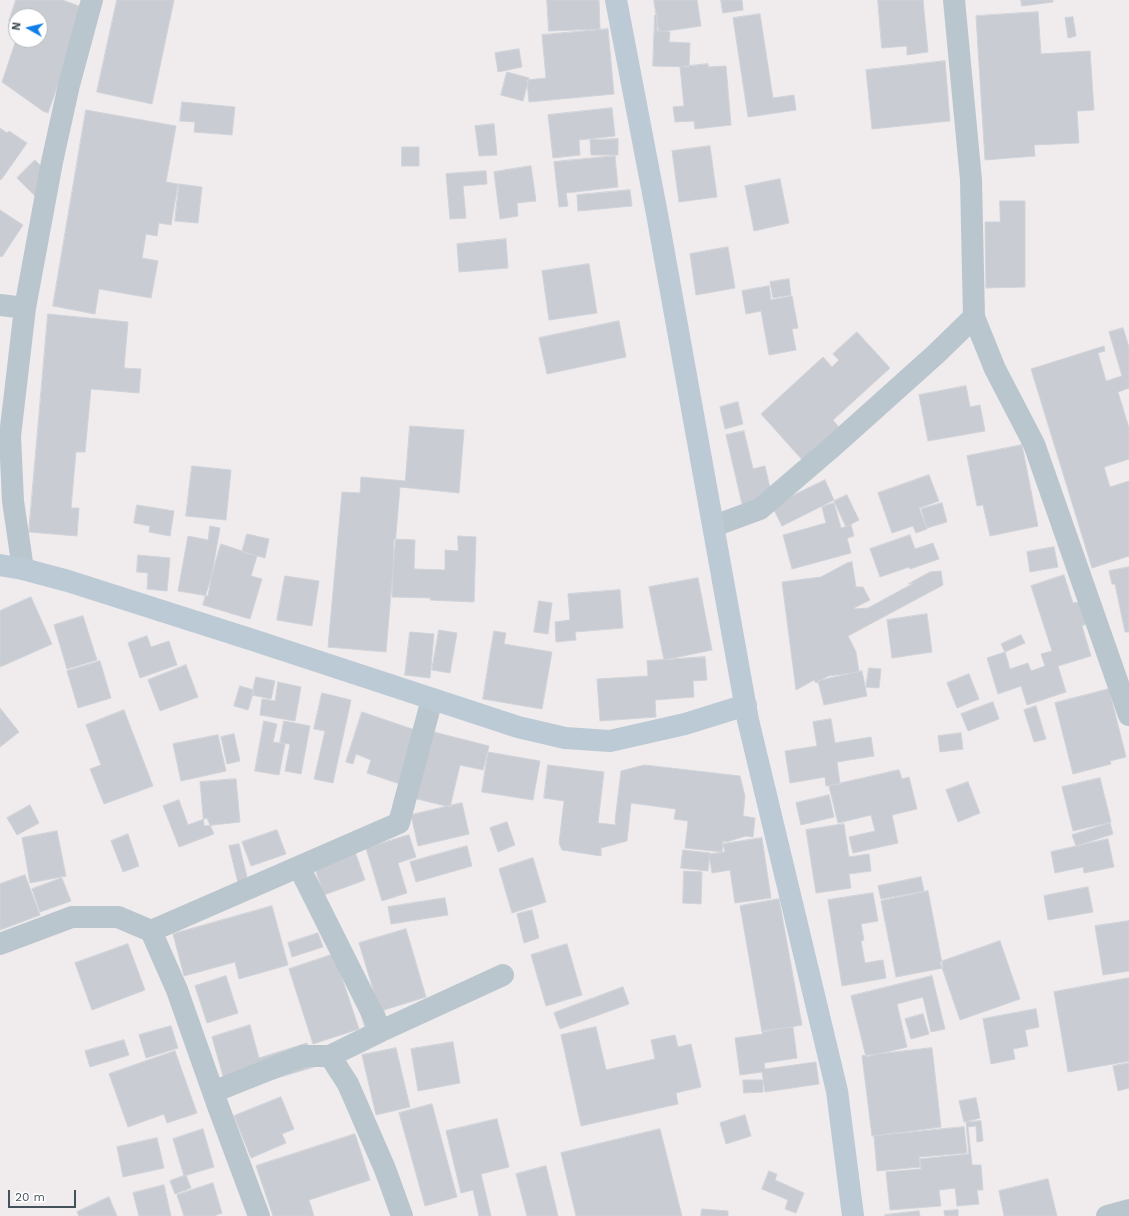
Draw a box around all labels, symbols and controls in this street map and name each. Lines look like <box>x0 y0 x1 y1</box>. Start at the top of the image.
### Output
north arrow <box>8 8 48 48</box>
text: N <box>10 21 24 31</box>
scale bar <box>10 1182 78 1208</box>
text: 20 m <box>15 1190 45 1204</box>

